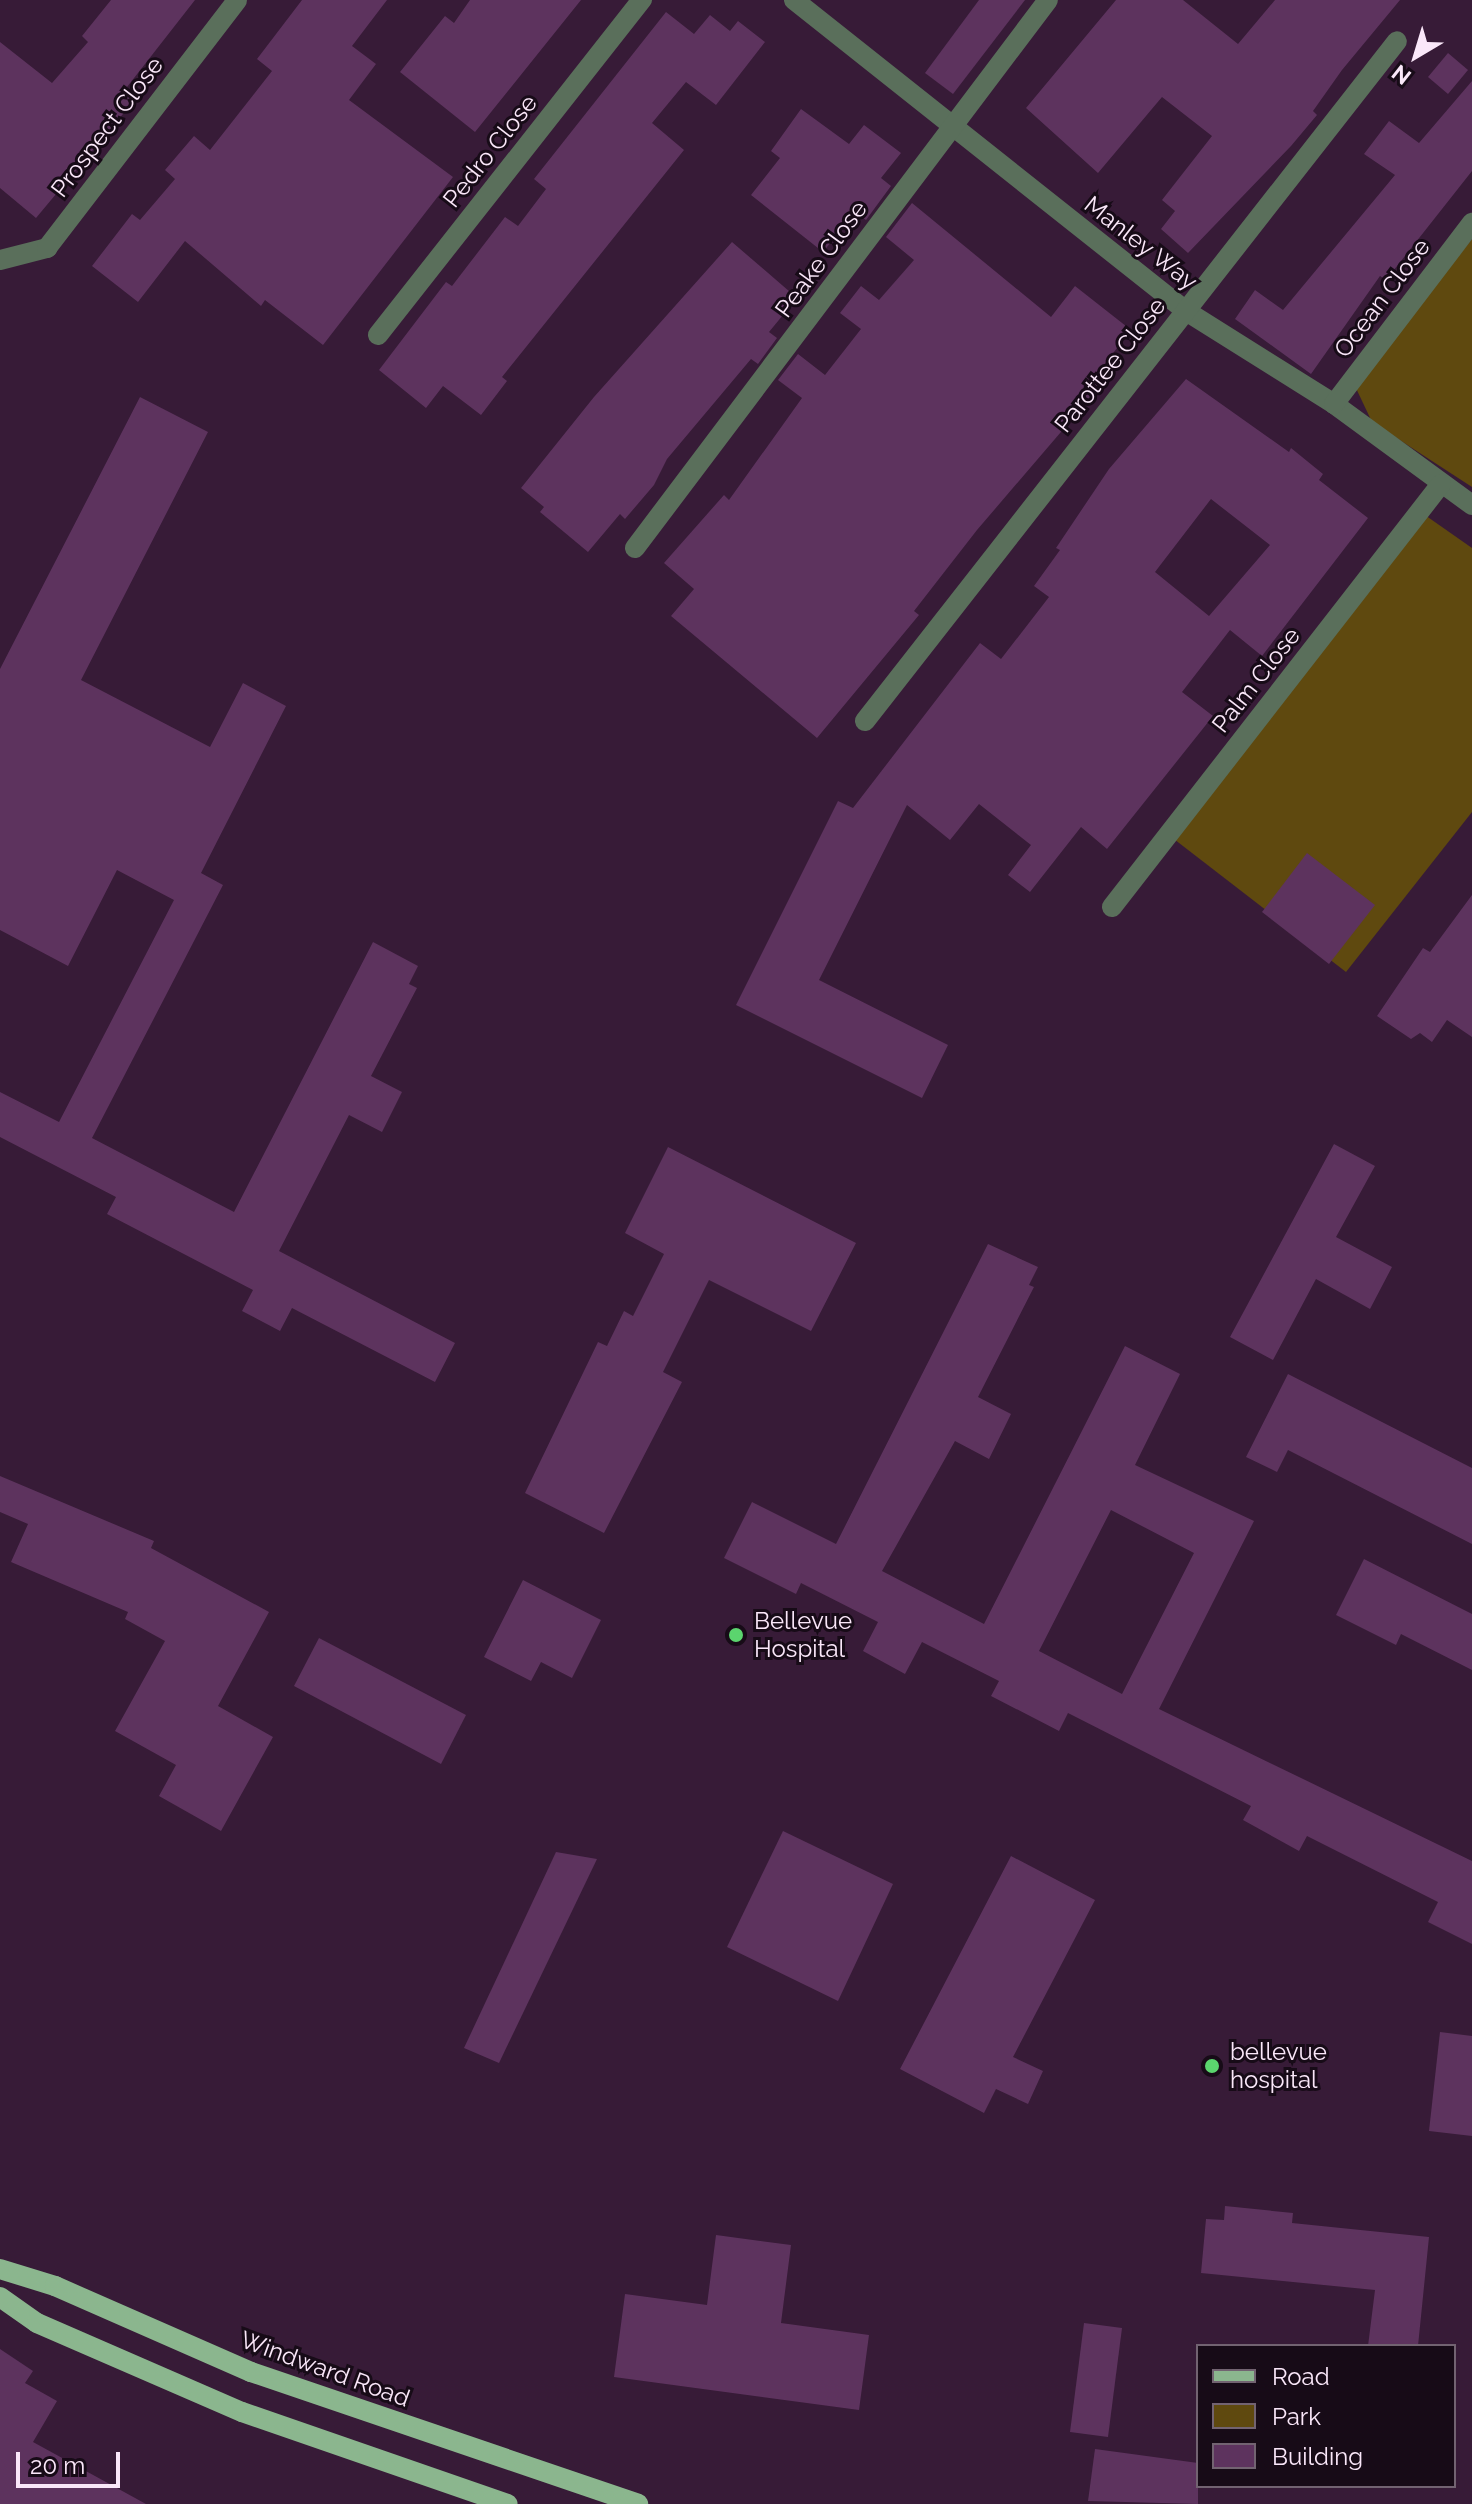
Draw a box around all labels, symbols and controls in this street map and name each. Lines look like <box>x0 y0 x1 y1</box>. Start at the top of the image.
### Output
north arrow <box>1376 16 1456 96</box>
street label: Prospect Close <box>45 51 169 203</box>
text: N <box>1387 60 1416 90</box>
street label: Pedro Close <box>437 89 543 213</box>
street label: Manley Way <box>1078 189 1204 297</box>
street label: Peake Close <box>769 195 873 323</box>
street label: Ocean Close <box>1328 233 1436 363</box>
street label: Parottee Close <box>1048 292 1172 438</box>
street label: Palm Close <box>1206 622 1306 738</box>
place label: Bellevue Hospital <box>754 1607 852 1663</box>
marker: Bellevue Hospital <box>725 1624 747 1646</box>
place label: bellevue hospital <box>1230 2038 1327 2094</box>
marker: bellevue hospital <box>1201 2055 1223 2077</box>
street label: Windward Road <box>236 2325 414 2413</box>
legend <box>1196 2344 1456 2488</box>
text: Road <box>1272 2362 1330 2391</box>
text: Park <box>1272 2402 1321 2431</box>
scale bar <box>20 2436 124 2486</box>
text: Building <box>1272 2442 1363 2471</box>
text: 20 m <box>30 2451 85 2480</box>

